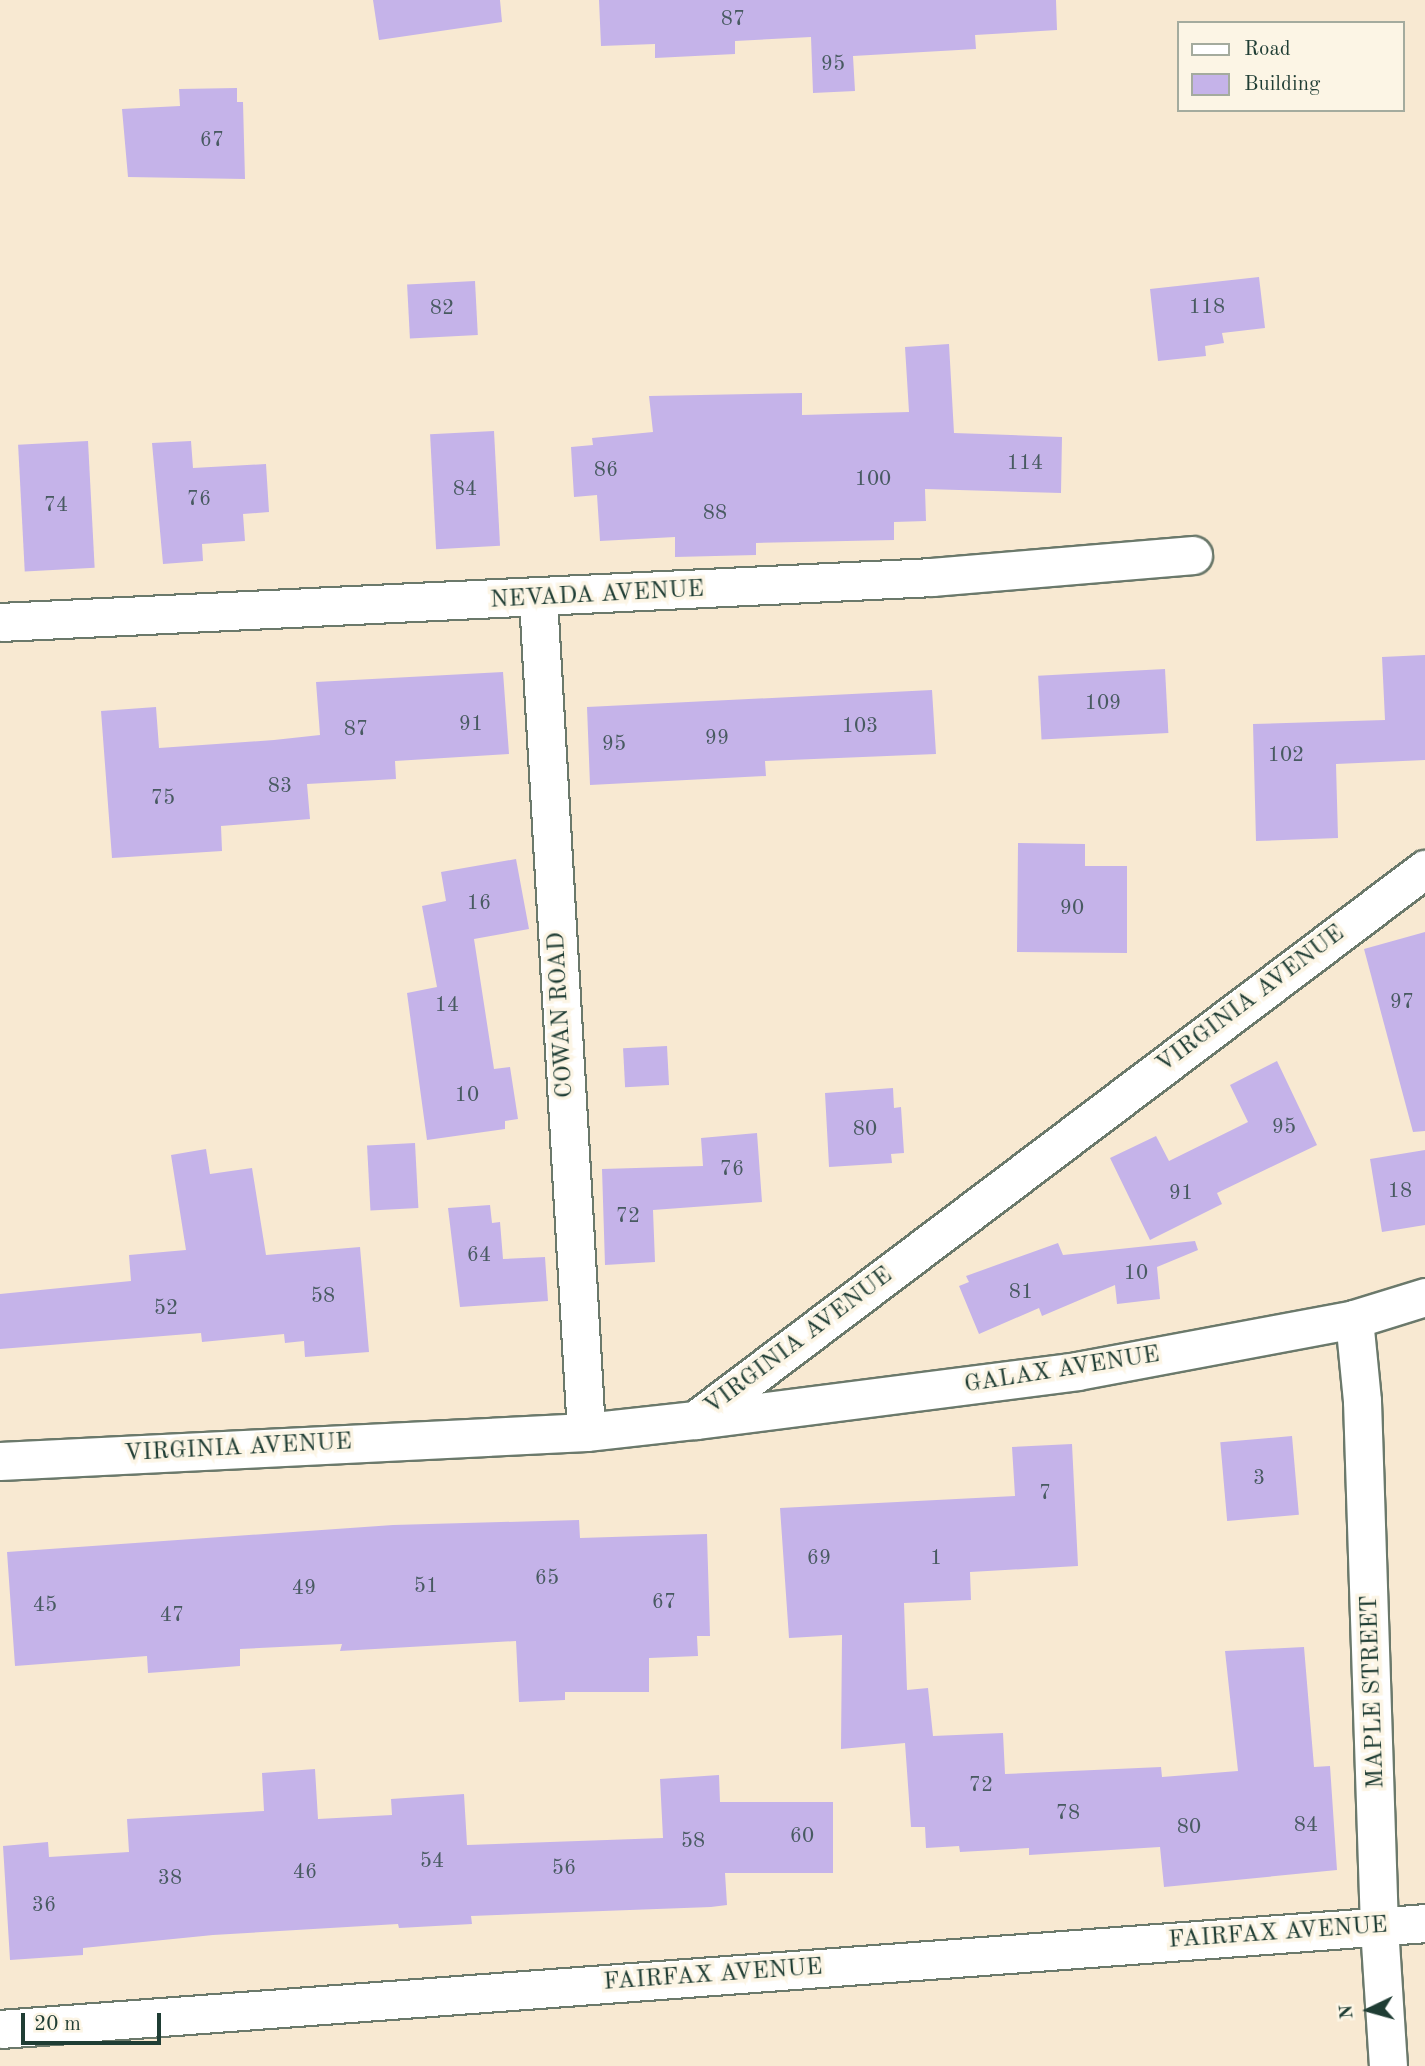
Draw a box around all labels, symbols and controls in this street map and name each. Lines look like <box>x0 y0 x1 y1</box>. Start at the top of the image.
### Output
house number: 87 <box>721 7 745 33</box>
legend <box>1176 21 1404 112</box>
text: Road <box>1244 39 1291 60</box>
house number: 95 <box>821 52 845 78</box>
text: Building <box>1244 74 1320 95</box>
house number: 67 <box>200 128 224 154</box>
house number: 118 <box>1189 295 1225 321</box>
house number: 82 <box>430 296 454 322</box>
house number: 114 <box>1007 451 1043 477</box>
house number: 86 <box>594 458 618 484</box>
house number: 100 <box>855 467 891 493</box>
house number: 84 <box>453 477 477 503</box>
house number: 76 <box>187 487 211 513</box>
house number: 74 <box>44 493 68 519</box>
house number: 88 <box>703 501 727 527</box>
street label: NEVADA AVENUE <box>489 576 705 616</box>
house number: 109 <box>1085 691 1121 717</box>
house number: 91 <box>459 712 483 738</box>
house number: 103 <box>842 714 878 740</box>
house number: 87 <box>344 717 368 743</box>
house number: 99 <box>705 726 729 752</box>
house number: 95 <box>602 732 626 758</box>
house number: 102 <box>1268 743 1304 769</box>
house number: 83 <box>268 774 292 800</box>
house number: 75 <box>151 786 175 812</box>
house number: 16 <box>467 891 491 917</box>
house number: 90 <box>1060 896 1084 922</box>
street label: VIRGINIA AVENUE <box>1151 920 1351 1080</box>
street label: COWAN ROAD <box>543 931 581 1099</box>
house number: 97 <box>1390 990 1414 1016</box>
house number: 14 <box>435 993 459 1019</box>
house number: 10 <box>455 1083 479 1109</box>
house number: 95 <box>1272 1115 1296 1141</box>
house number: 80 <box>853 1117 877 1143</box>
house number: 76 <box>720 1157 744 1183</box>
house number: 18 <box>1388 1179 1412 1205</box>
house number: 91 <box>1169 1181 1193 1207</box>
house number: 72 <box>616 1204 640 1230</box>
house number: 64 <box>467 1243 491 1269</box>
house number: 10 <box>1124 1261 1148 1287</box>
street label: VIRGINIA AVENUE <box>699 1262 899 1422</box>
house number: 81 <box>1009 1280 1033 1306</box>
house number: 58 <box>311 1284 335 1310</box>
house number: 52 <box>154 1296 178 1322</box>
street label: GALAX AVENUE <box>962 1341 1162 1401</box>
street label: VIRGINIA AVENUE <box>123 1429 353 1469</box>
house number: 3 <box>1253 1466 1265 1492</box>
house number: 7 <box>1039 1481 1051 1507</box>
house number: 69 <box>807 1546 831 1572</box>
house number: 1 <box>930 1546 942 1572</box>
house number: 65 <box>535 1566 559 1592</box>
house number: 51 <box>414 1574 438 1600</box>
house number: 49 <box>292 1576 316 1602</box>
house number: 67 <box>652 1590 676 1616</box>
house number: 45 <box>33 1593 57 1619</box>
street label: MAPLE STREET <box>1356 1595 1392 1789</box>
house number: 47 <box>160 1603 184 1629</box>
house number: 72 <box>969 1773 993 1799</box>
house number: 78 <box>1056 1801 1080 1827</box>
house number: 84 <box>1294 1813 1318 1839</box>
house number: 80 <box>1177 1815 1201 1841</box>
house number: 60 <box>790 1824 814 1850</box>
house number: 58 <box>681 1829 705 1855</box>
house number: 54 <box>420 1849 444 1875</box>
house number: 56 <box>552 1856 576 1882</box>
house number: 46 <box>293 1860 317 1886</box>
house number: 38 <box>158 1866 182 1892</box>
house number: 36 <box>32 1893 56 1919</box>
street label: FAIRFAX AVENUE <box>1168 1912 1388 1956</box>
street label: FAIRFAX AVENUE <box>603 1954 823 1998</box>
north arrow <box>1334 1975 1404 2045</box>
scale bar <box>24 2000 164 2044</box>
text: N <box>1337 2004 1358 2020</box>
text: 20 m <box>34 2014 81 2035</box>

